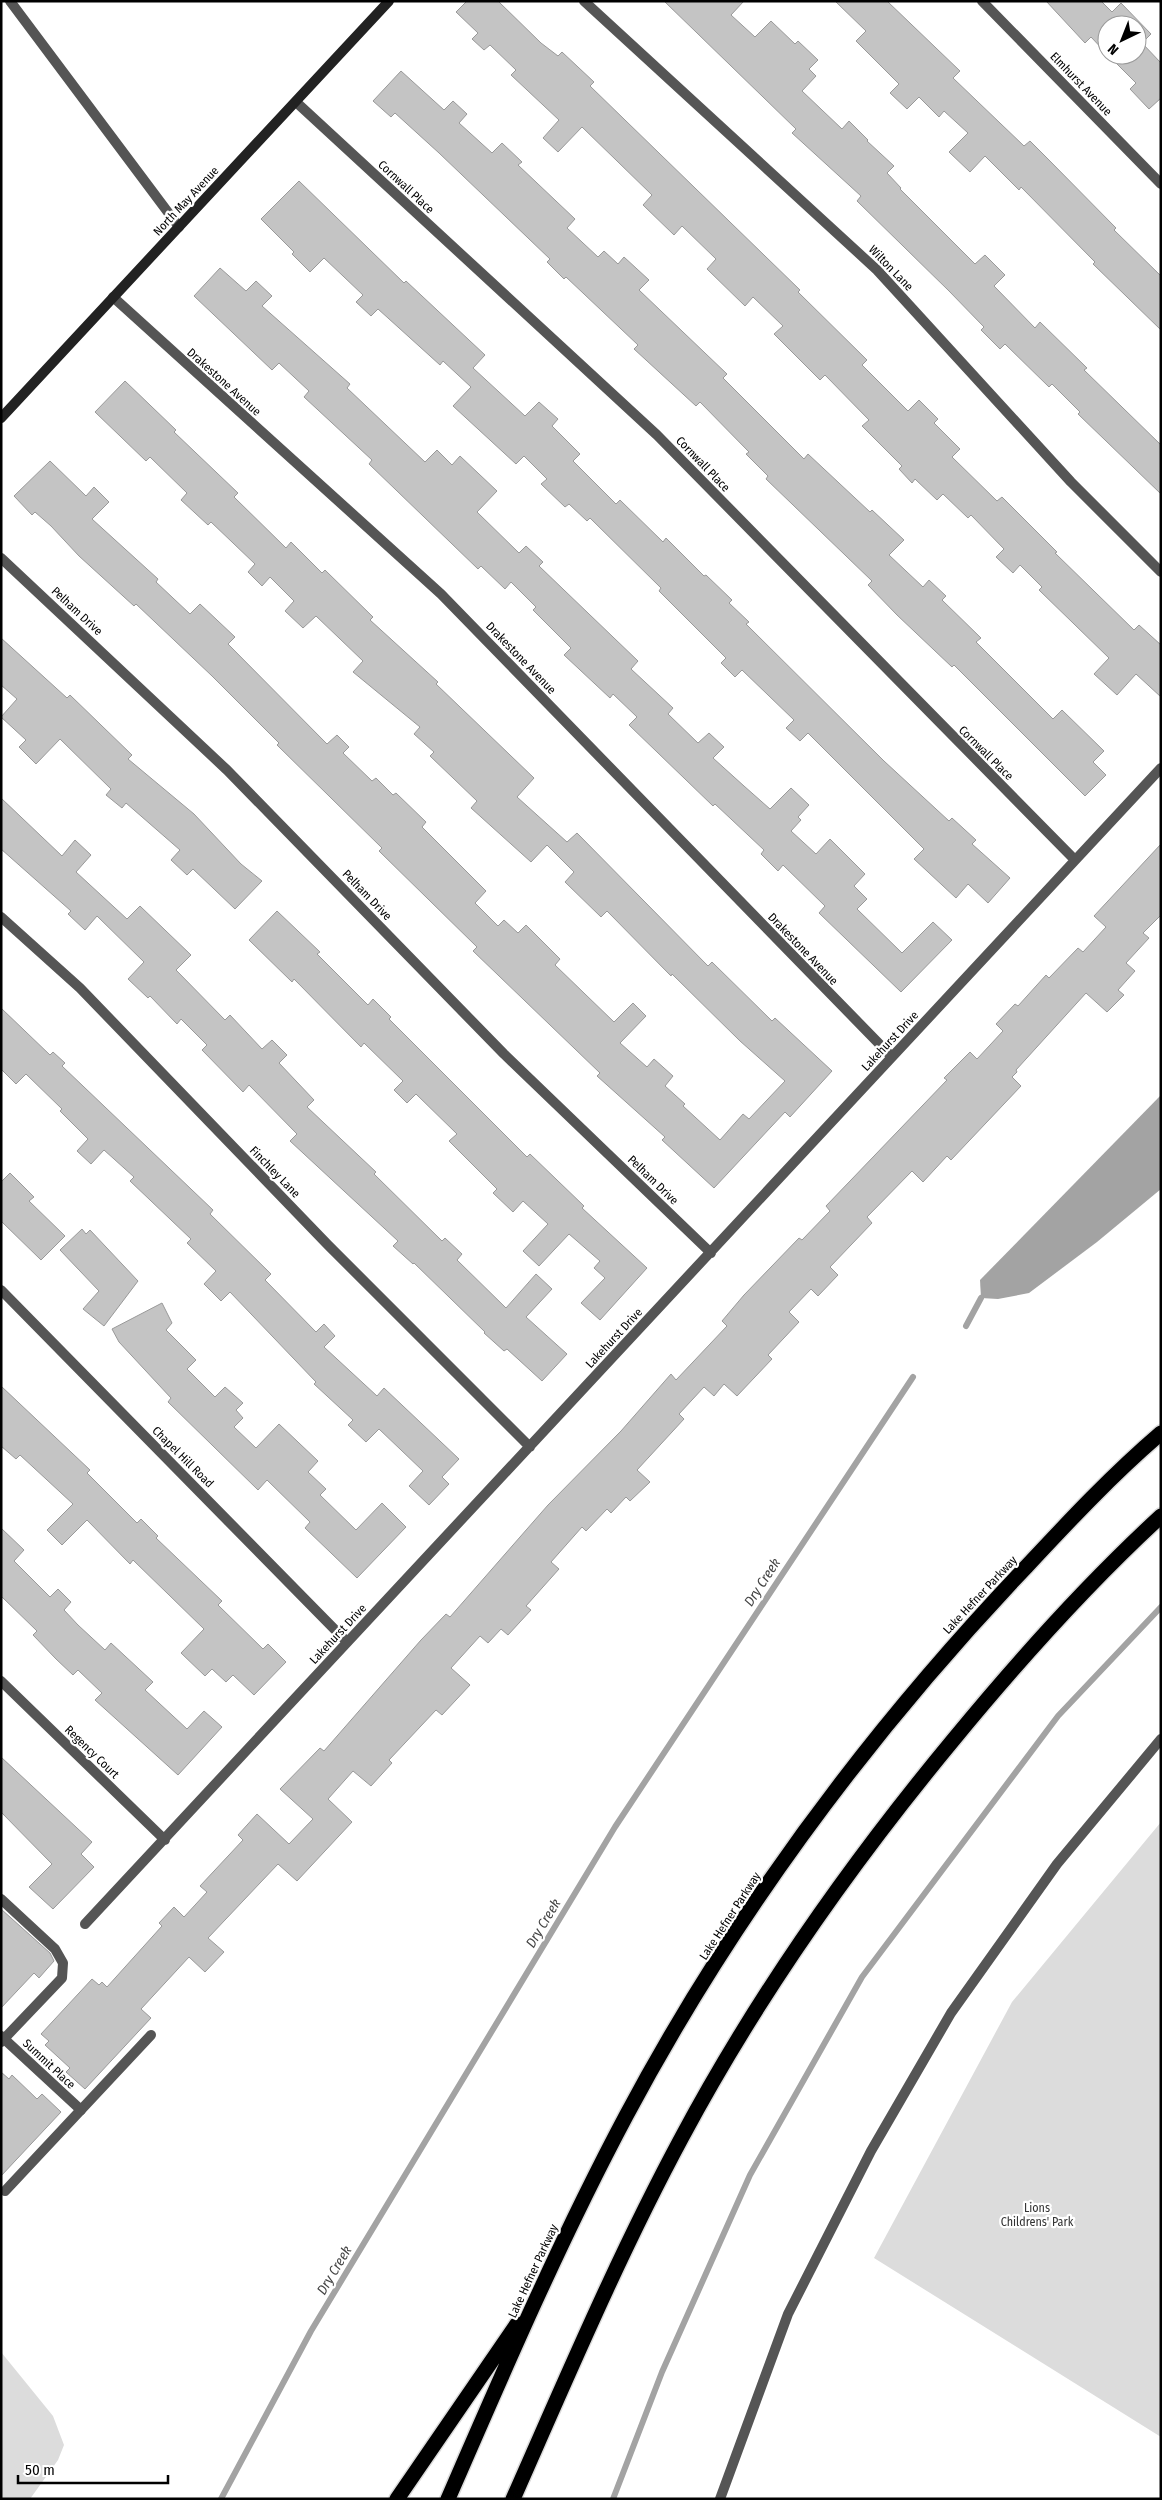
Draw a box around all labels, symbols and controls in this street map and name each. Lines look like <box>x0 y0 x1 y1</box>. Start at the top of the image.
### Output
north arrow <box>1097 15 1147 65</box>
text: N <box>1105 40 1122 58</box>
street label: Elmhurst Avenue <box>1047 49 1115 119</box>
street label: Cornwall Place <box>375 158 437 216</box>
street label: North May Avenue <box>150 164 222 238</box>
street label: Wilton Lane <box>866 242 916 294</box>
street label: Drakestone Avenue <box>184 345 264 419</box>
street label: Cornwall Place <box>673 433 733 495</box>
street label: Pelham Drive <box>49 584 105 638</box>
street label: Drakestone Avenue <box>483 619 559 697</box>
street label: Cornwall Place <box>956 723 1016 783</box>
street label: Pelham Drive <box>340 867 395 923</box>
street label: Drakestone Avenue <box>765 910 841 988</box>
street label: Lakehurst Drive <box>859 1008 921 1074</box>
street label: Finchley Lane <box>247 1143 303 1201</box>
street label: Pelham Drive <box>625 1153 681 1208</box>
street label: Lakehurst Drive <box>583 1305 645 1371</box>
street label: Chapel Hill Road <box>149 1423 217 1491</box>
street label: Lake Hefner Parkway <box>940 1553 1020 1637</box>
water label: Dry Creek <box>741 1555 784 1610</box>
street label: Lakehurst Drive <box>307 1601 369 1667</box>
street label: Regency Court <box>62 1723 122 1781</box>
street label: Lake Hefner Parkway <box>696 1869 764 1962</box>
water label: Dry Creek <box>522 1896 565 1951</box>
street label: Summit Place <box>20 2036 78 2092</box>
park label: Lions Childrens' Park <box>1001 2201 1074 2229</box>
street label: Lake Hefner Parkway <box>505 2221 561 2320</box>
water label: Dry Creek <box>313 2243 356 2298</box>
scale bar <box>18 2452 168 2484</box>
text: 50 m <box>25 2461 55 2479</box>

